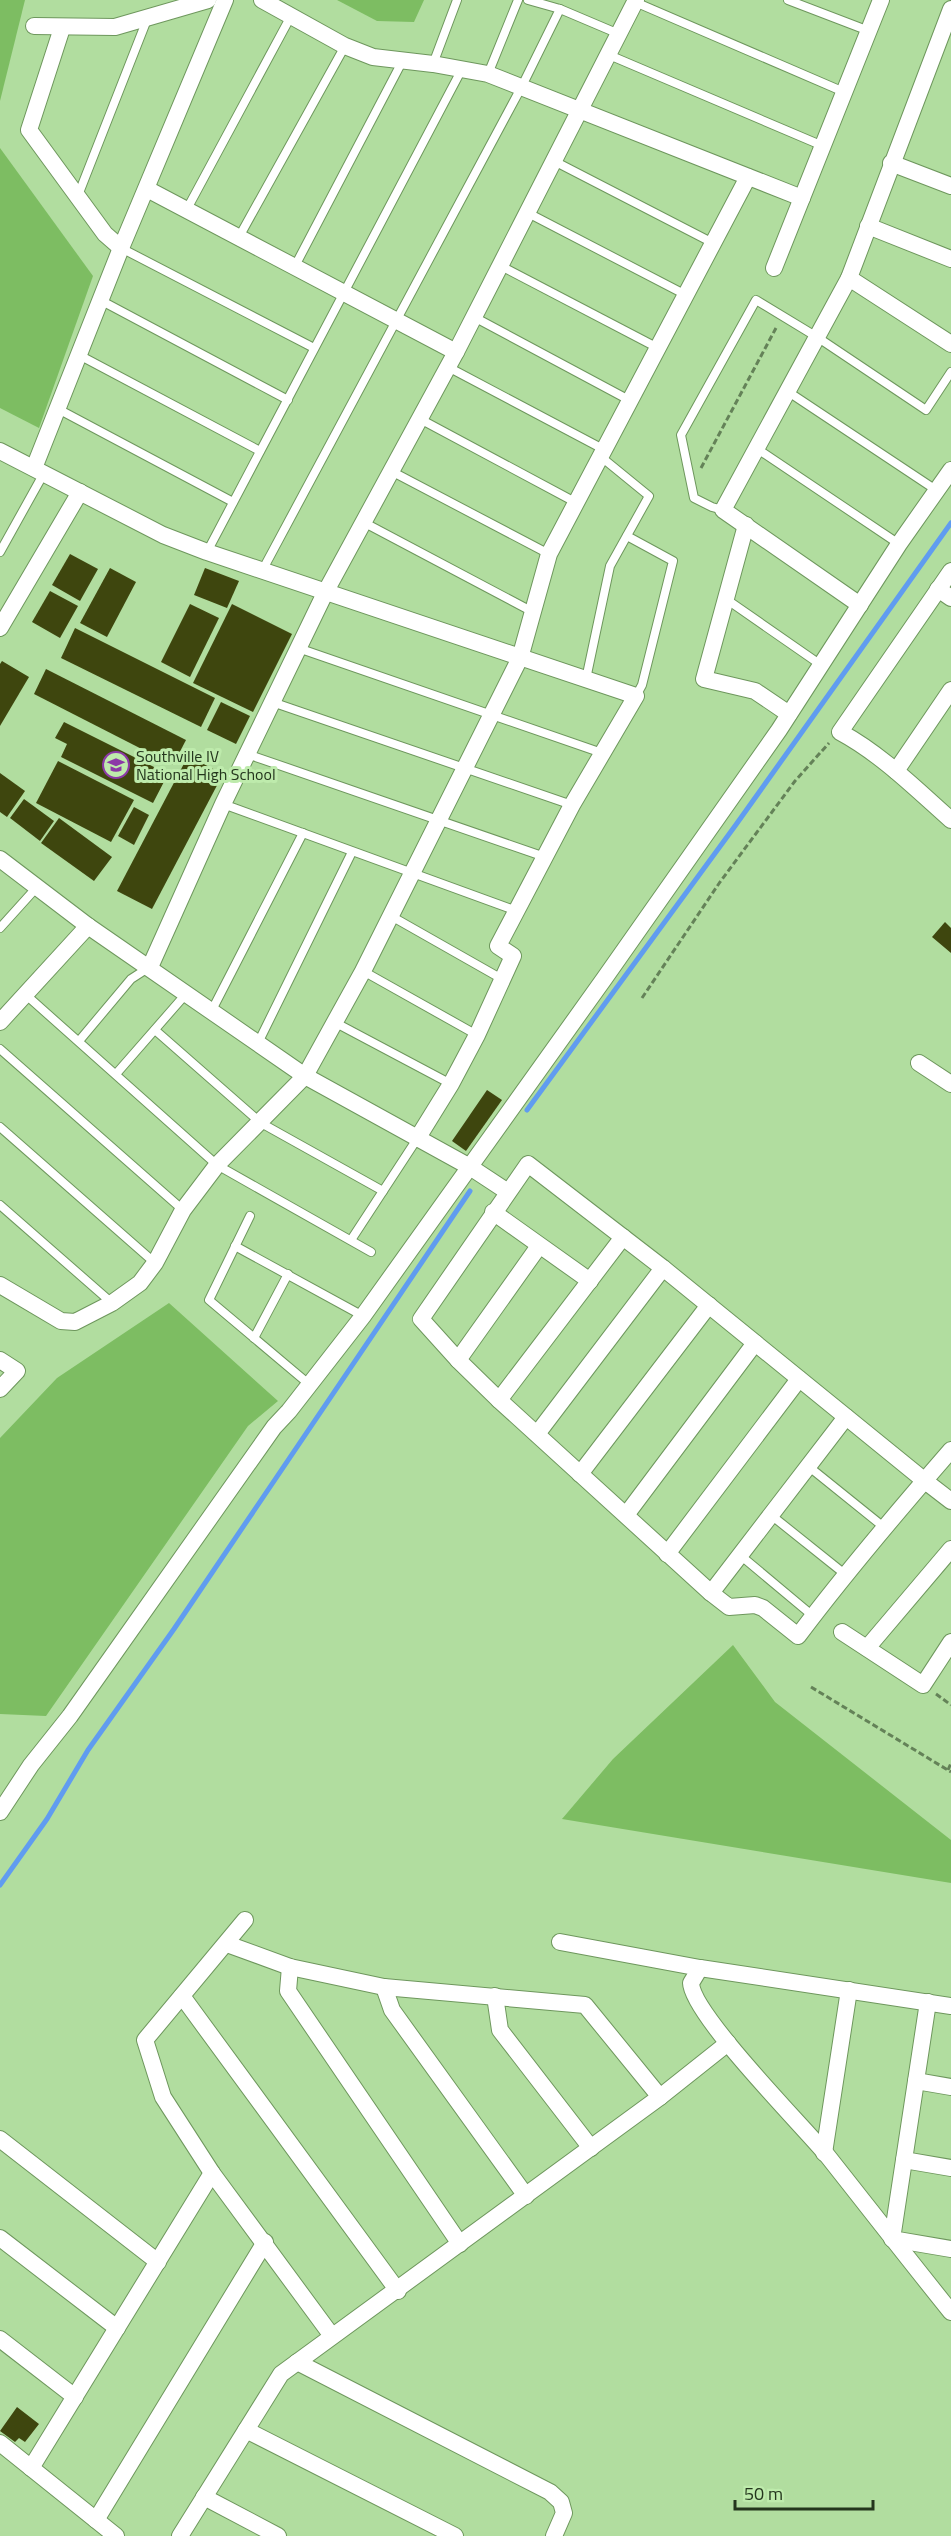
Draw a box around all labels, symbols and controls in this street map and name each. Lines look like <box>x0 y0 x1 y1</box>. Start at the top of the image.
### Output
place label: Southville IV National High School <box>136 744 276 786</box>
school or university icon: Southville IV National High School <box>101 750 131 780</box>
scale bar <box>735 2473 873 2511</box>
text: 50 m <box>744 2480 783 2507</box>

